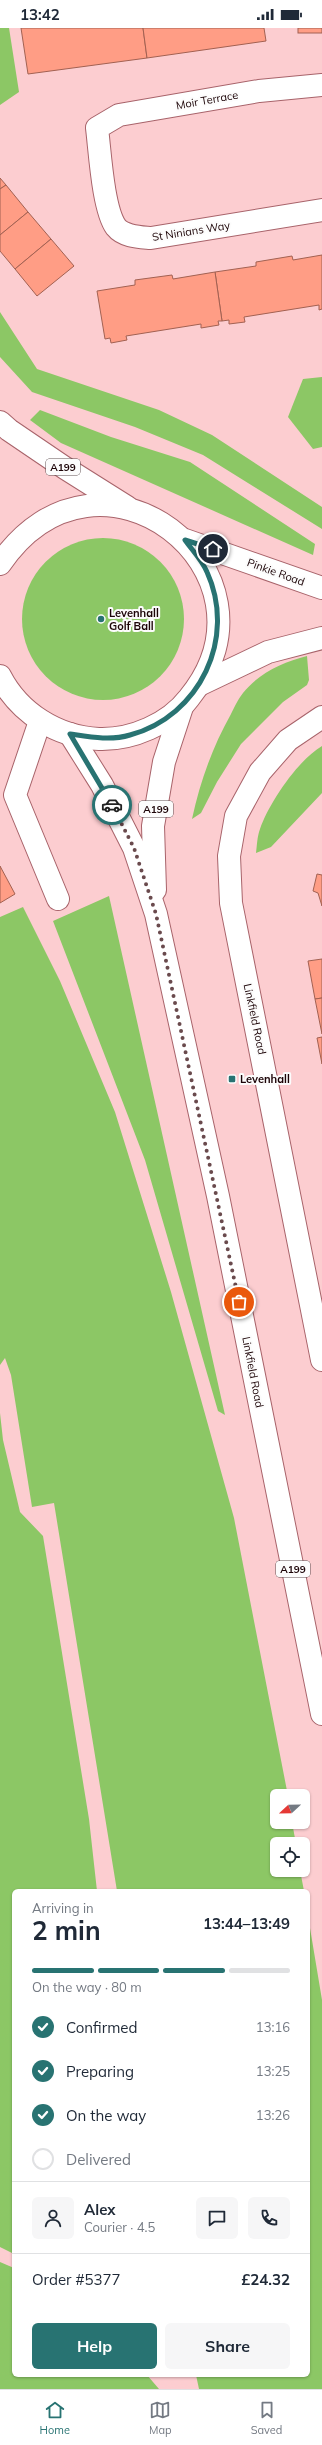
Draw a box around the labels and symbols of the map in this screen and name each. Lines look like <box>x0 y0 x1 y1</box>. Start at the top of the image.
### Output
street label: Moir Terrace <box>175 88 239 112</box>
street label: St Ninians Way <box>151 218 231 244</box>
road number: A199 <box>46 459 80 475</box>
pin <box>196 532 230 566</box>
street label: Pinkie Road <box>245 555 307 589</box>
place label: Levenhall Golf Ball <box>109 606 159 633</box>
marker: Levenhall Golf Ball <box>96 614 106 624</box>
courier <box>92 785 132 825</box>
road number: A199 <box>139 801 173 817</box>
street label: Linkfield Road <box>241 982 269 1056</box>
place label: Levenhall <box>240 1072 290 1086</box>
marker: Levenhall <box>227 1074 237 1084</box>
pin <box>222 1285 256 1319</box>
street label: Linkfield Road <box>239 1335 267 1409</box>
road number: A199 <box>276 1561 310 1577</box>
north arrow <box>270 1789 310 1829</box>

